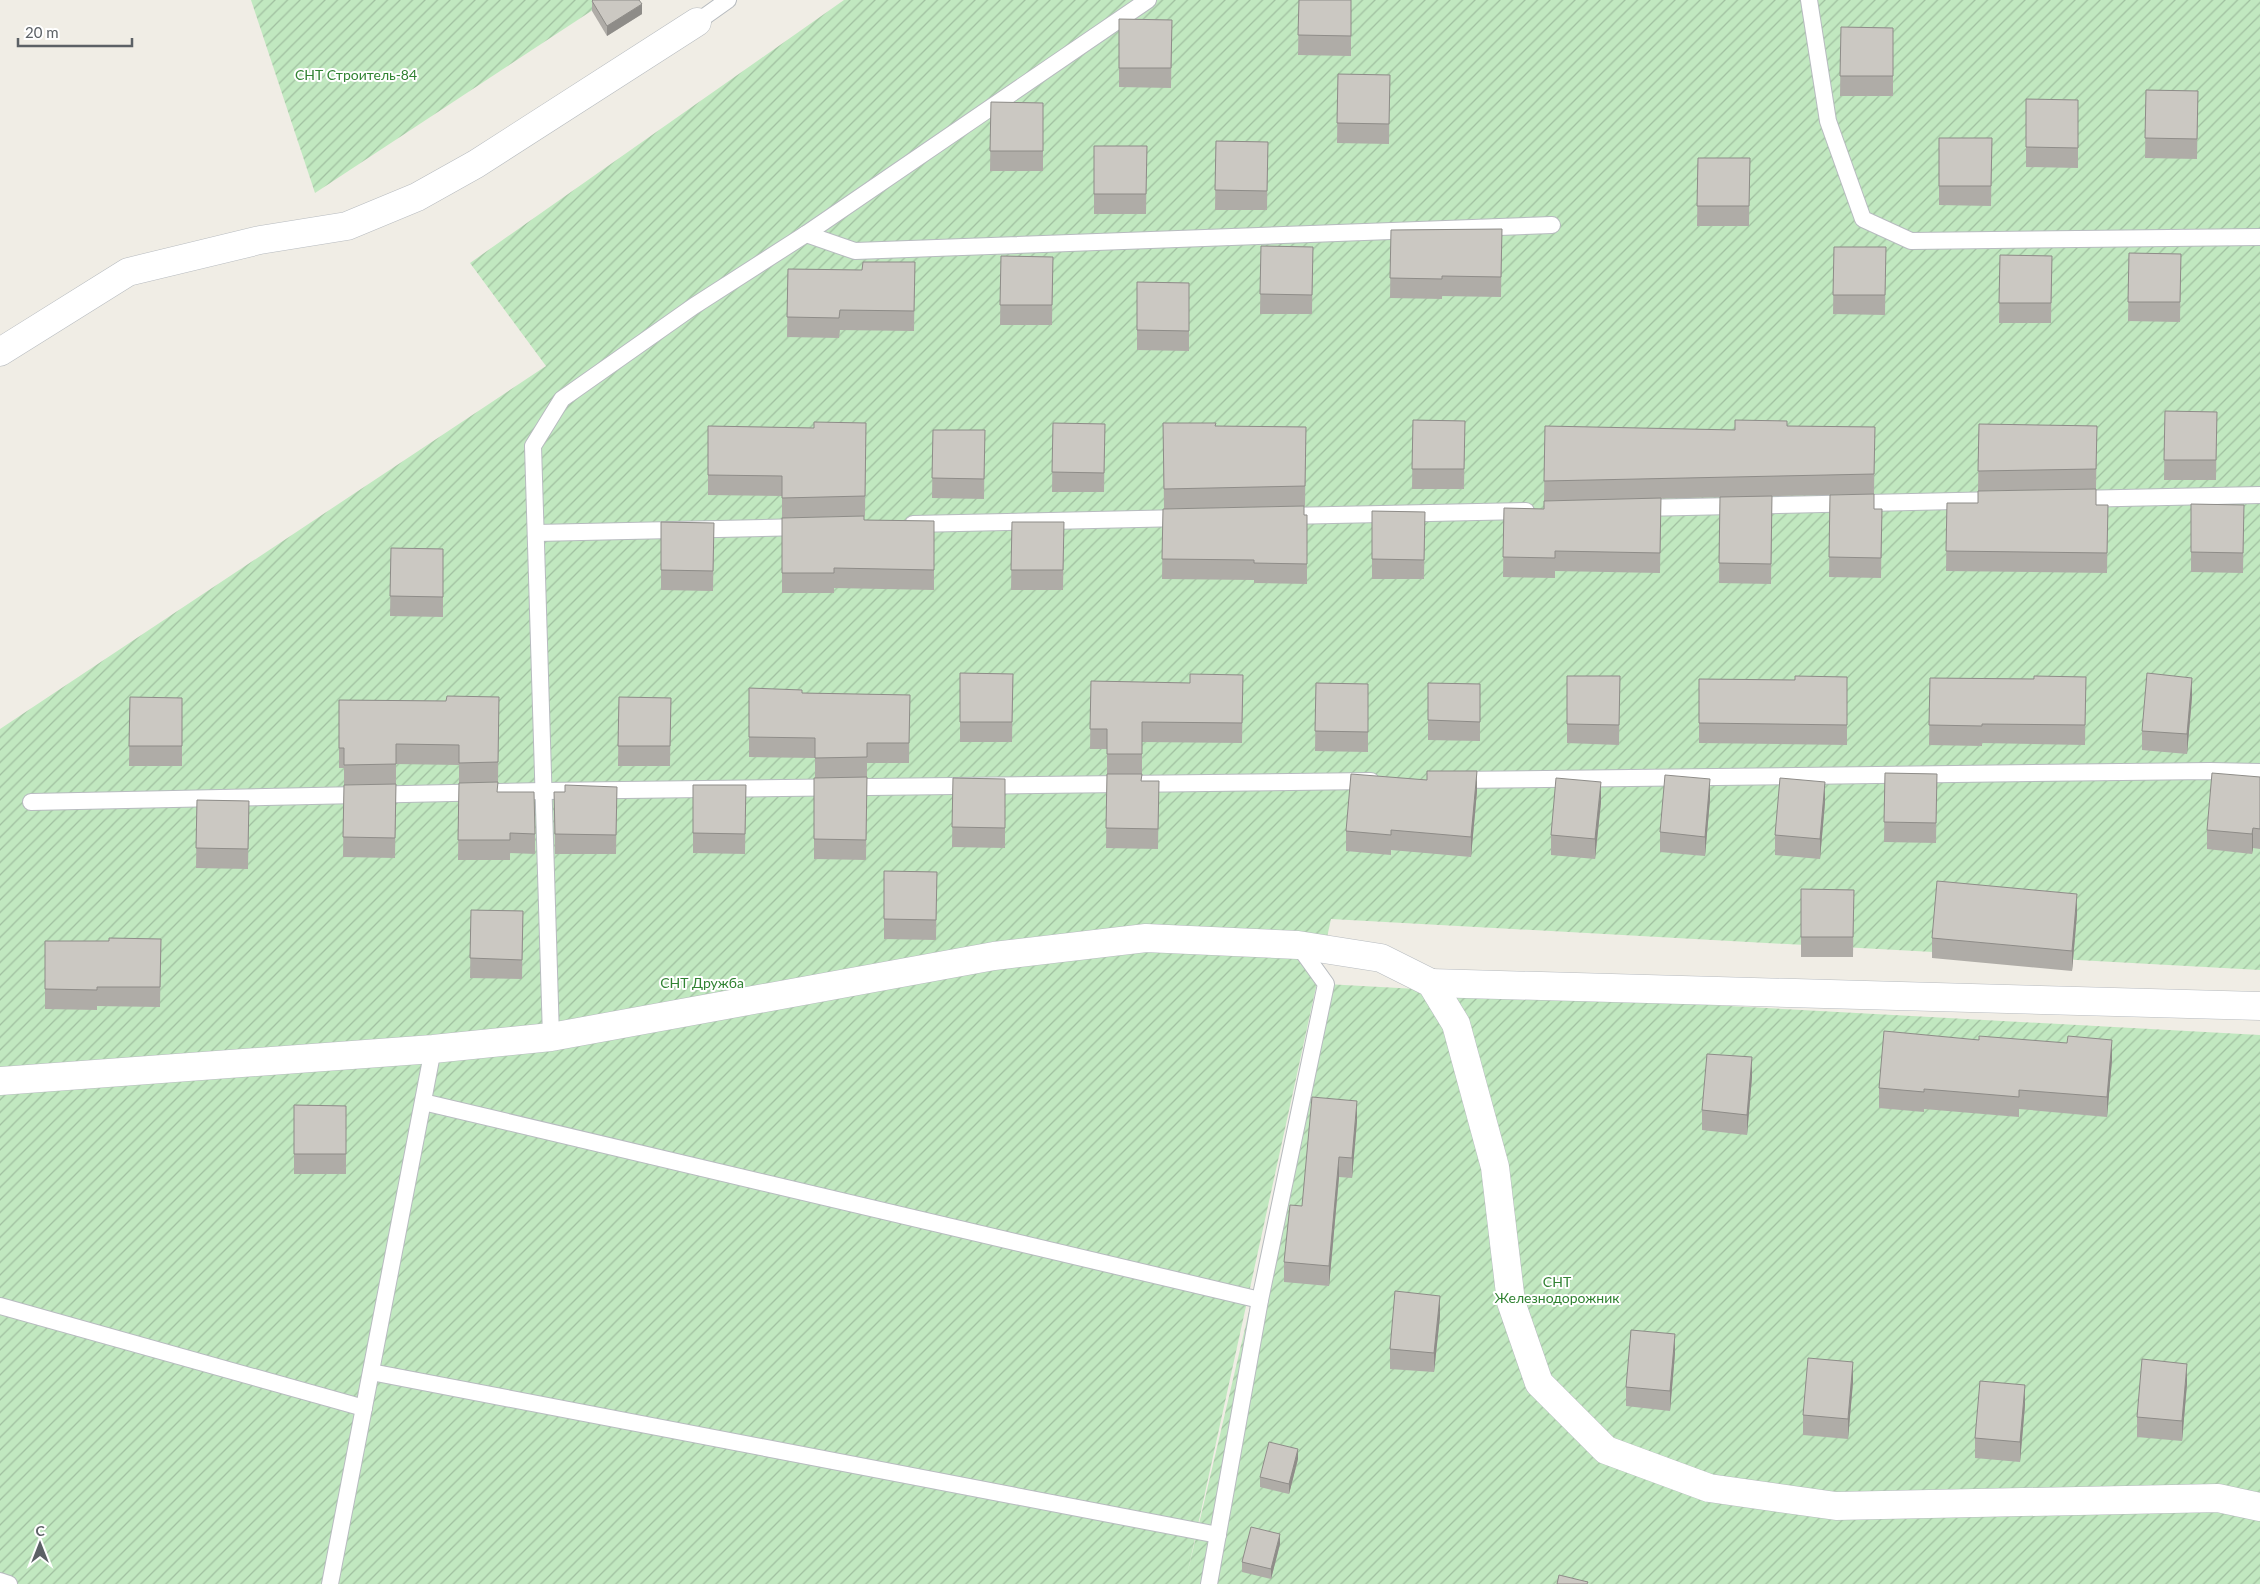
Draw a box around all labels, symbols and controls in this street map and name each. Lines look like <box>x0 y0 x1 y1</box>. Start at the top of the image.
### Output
scale bar <box>18 15 131 47</box>
text: 20 m <box>25 23 59 41</box>
park label: СНТ Строитель-84 <box>295 66 417 83</box>
park label: СНТ Дружба <box>660 974 744 991</box>
park label: СНТ Железнодорожник <box>1495 1273 1620 1306</box>
north arrow <box>15 1519 65 1569</box>
text: С <box>35 1522 45 1539</box>

